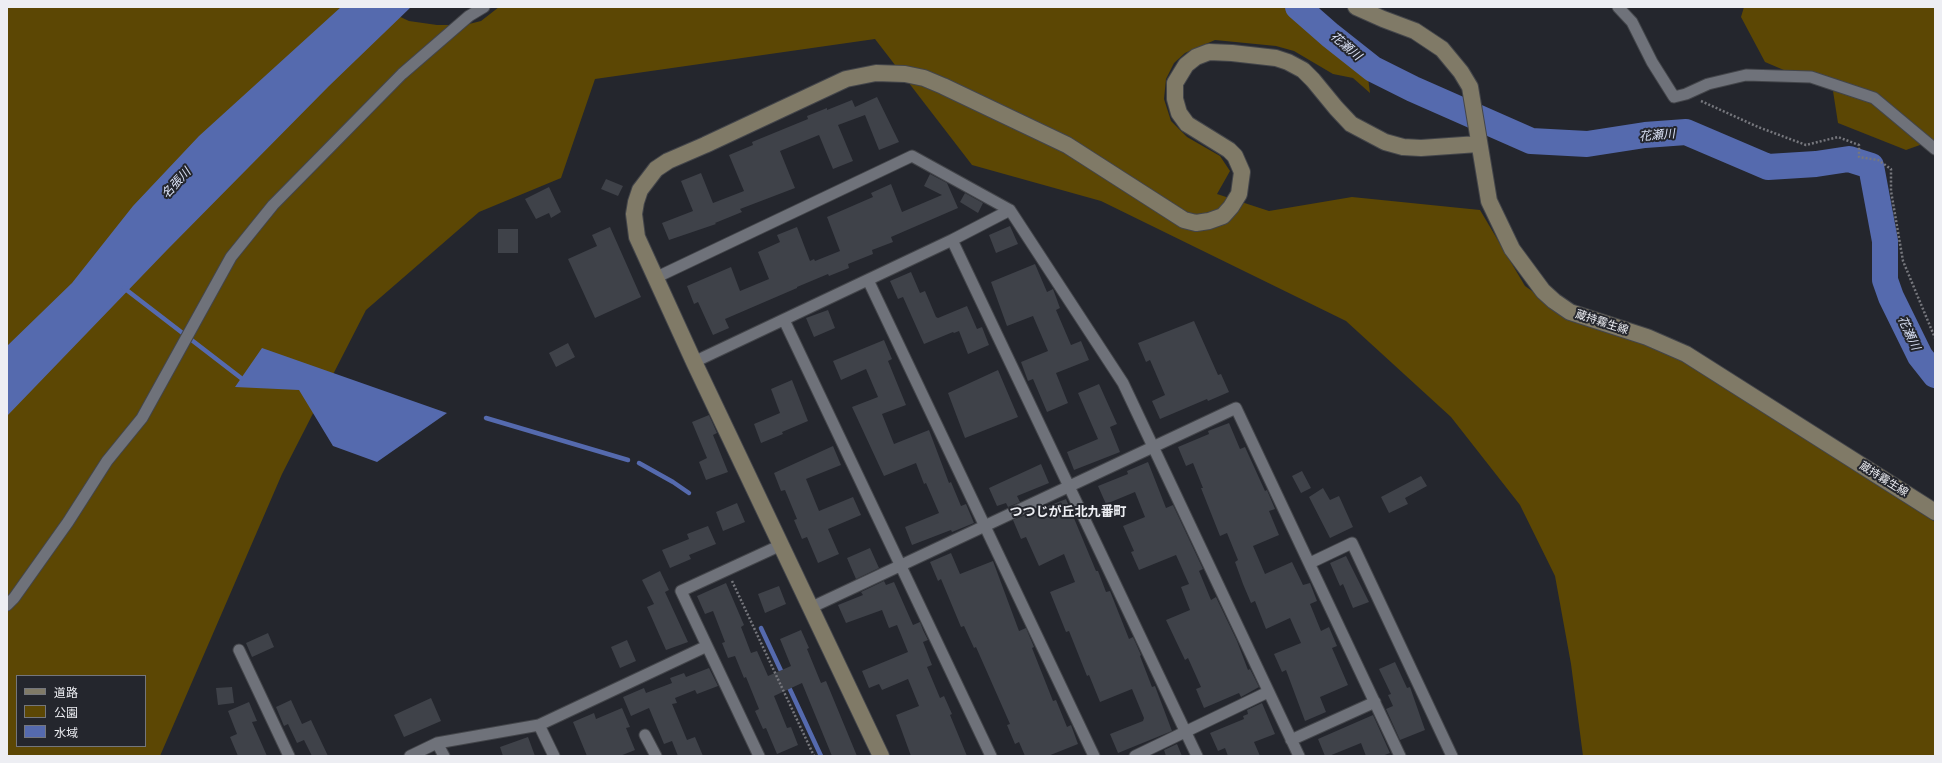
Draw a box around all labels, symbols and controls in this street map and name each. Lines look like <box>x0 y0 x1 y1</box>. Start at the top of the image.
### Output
water label: 花瀬川 <box>1328 29 1364 63</box>
water label: 花瀬川 <box>1638 126 1676 144</box>
water label: 名張川 <box>158 165 194 201</box>
street label: 蔵持霧生線 <box>1574 307 1630 337</box>
water label: 花瀬川 <box>1895 314 1923 352</box>
street label: 蔵持霧生線 <box>1857 459 1911 499</box>
district label: つつじが丘北九番町 <box>1010 504 1126 520</box>
legend <box>16 675 146 747</box>
text: 道路 <box>54 685 78 699</box>
text: 公園 <box>54 705 78 719</box>
text: 水域 <box>54 725 78 739</box>

